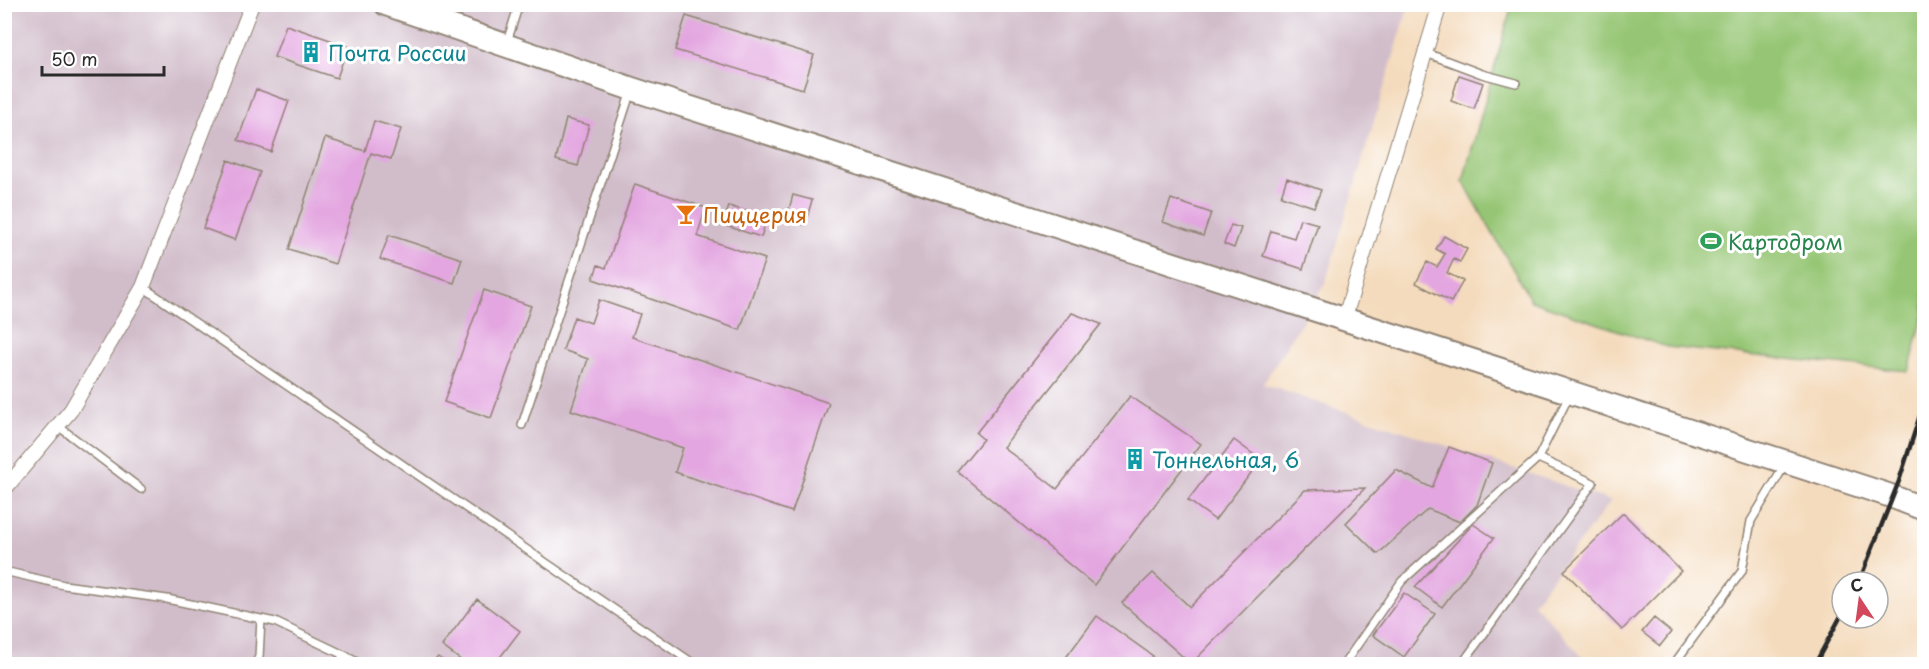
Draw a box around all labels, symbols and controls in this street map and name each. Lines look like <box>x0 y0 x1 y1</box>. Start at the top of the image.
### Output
place label: Почта России <box>328 36 466 68</box>
scale bar <box>42 39 164 77</box>
building icon: Почта России <box>299 40 323 64</box>
text: 50 m <box>51 45 98 72</box>
place label: Пиццерия <box>703 198 807 230</box>
bar icon: Пиццерия <box>674 202 698 226</box>
place label: Картодром <box>1728 225 1843 257</box>
sports icon: Картодром <box>1699 229 1723 253</box>
place label: Тоннельная, 6 <box>1152 443 1299 475</box>
building icon: Тоннельная, 6 <box>1123 447 1147 471</box>
north arrow <box>1830 570 1890 630</box>
text: С <box>1848 571 1865 597</box>

